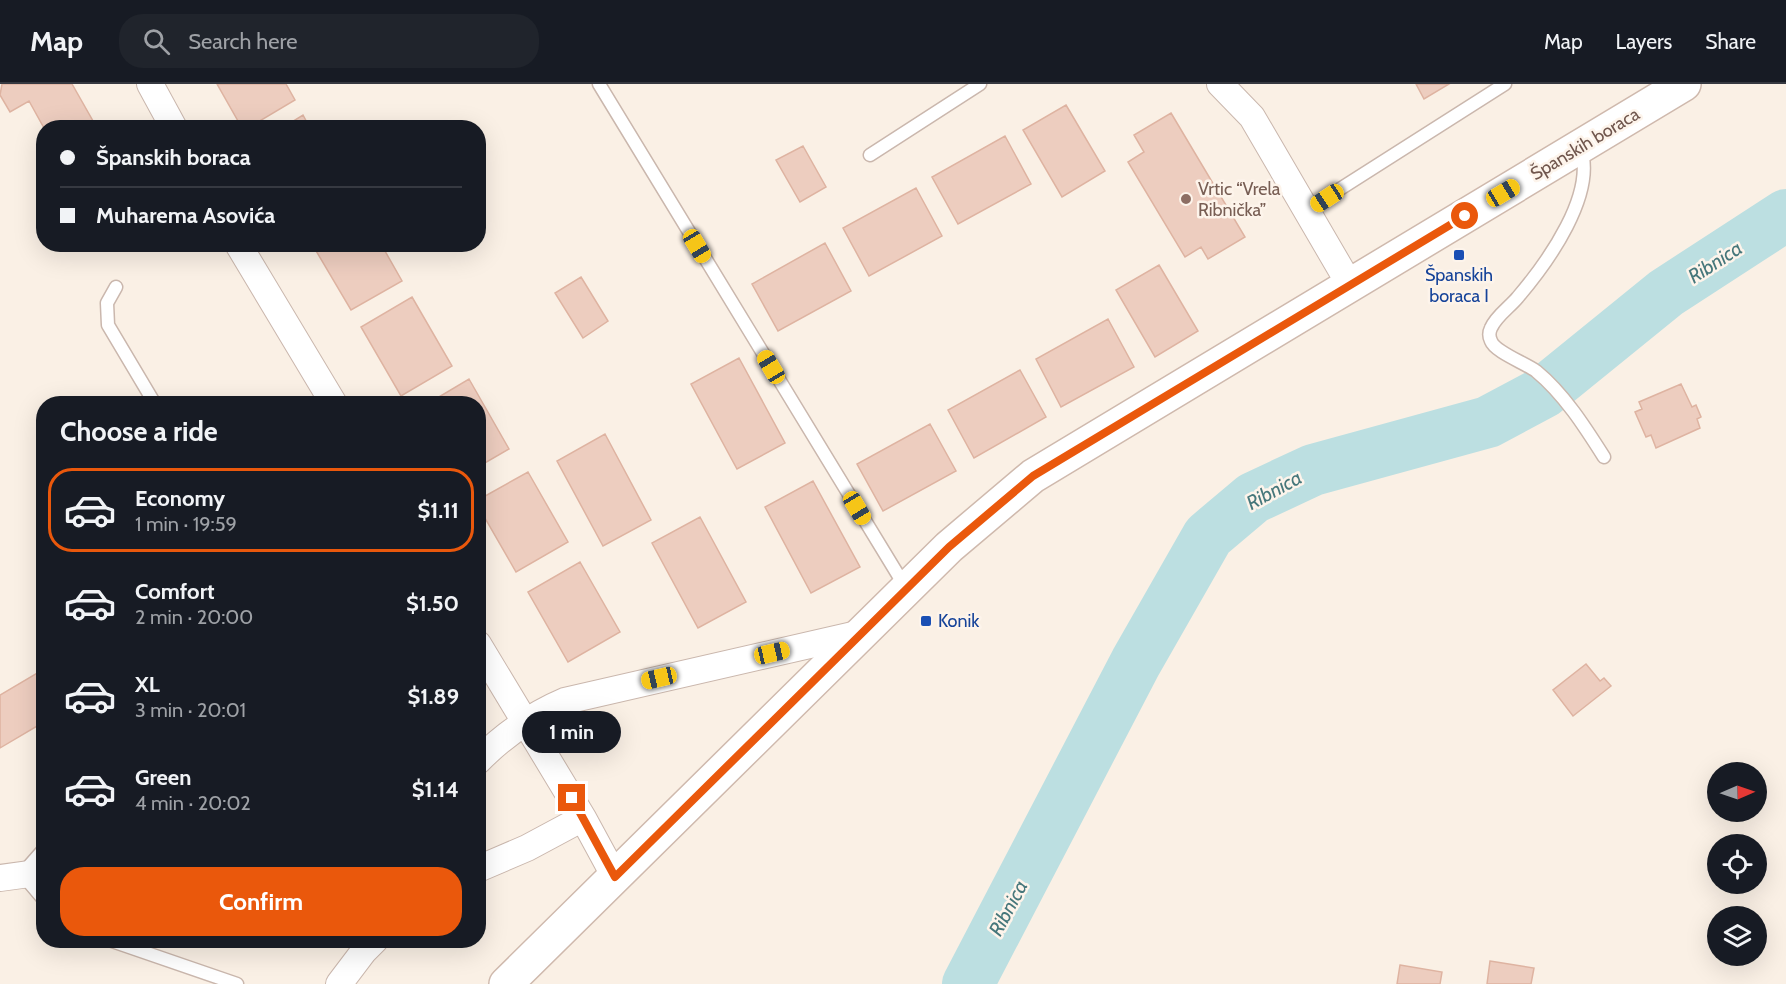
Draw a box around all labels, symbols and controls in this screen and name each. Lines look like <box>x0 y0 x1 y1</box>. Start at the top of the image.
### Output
search box <box>119 14 539 68</box>
text: Map <box>30 24 83 58</box>
icon: search <box>140 25 173 58</box>
text: Search here <box>188 28 297 55</box>
text: Map <box>1544 29 1583 54</box>
text: Layers <box>1616 29 1672 54</box>
text: Share <box>1705 29 1756 54</box>
street label: Španskih boraca <box>1527 103 1644 185</box>
text: Španskih boraca <box>96 144 251 171</box>
car <box>1483 176 1523 210</box>
place label: Vrtic “Vrela Ribnička” <box>1198 178 1281 221</box>
car <box>1307 181 1347 215</box>
marker: Vrtic “Vrela Ribnička” <box>1179 192 1193 206</box>
text: Muharema Asovića <box>96 202 275 229</box>
route start <box>1451 202 1478 229</box>
car <box>680 226 714 266</box>
water label: Ribnica <box>1683 236 1747 288</box>
marker: Španskih boraca I <box>1452 248 1466 262</box>
place label: Španskih boraca I <box>1425 264 1493 307</box>
car <box>754 347 788 387</box>
text: Choose a ride <box>60 415 218 448</box>
water label: Ribnica <box>1242 465 1306 515</box>
icon: car <box>63 483 117 537</box>
text: Economy <box>135 485 225 512</box>
car <box>840 488 874 528</box>
text: $1.11 <box>417 497 459 524</box>
text: 1 min · 19:59 <box>135 512 237 536</box>
icon: car <box>63 576 117 630</box>
text: Comfort <box>135 578 214 605</box>
text: $1.50 <box>406 590 459 617</box>
text: 2 min · 20:00 <box>135 605 253 629</box>
place label: Konik <box>938 610 980 632</box>
marker: Konik <box>919 614 933 628</box>
car <box>752 640 792 666</box>
car <box>639 665 679 691</box>
icon: car <box>63 669 117 723</box>
text: XL <box>135 671 160 698</box>
text: $1.89 <box>408 683 459 710</box>
text: 3 min · 20:01 <box>135 698 246 722</box>
callout: 1 min <box>522 711 622 753</box>
text: 1 min <box>549 720 594 744</box>
icon: car <box>63 762 117 816</box>
north arrow <box>1707 762 1767 822</box>
map controls <box>1707 762 1767 966</box>
text: Green <box>135 764 191 791</box>
text: $1.14 <box>412 776 459 803</box>
route end <box>558 784 585 811</box>
text: 4 min · 20:02 <box>135 791 251 815</box>
button: locate <box>1707 834 1767 894</box>
button: Confirm <box>60 867 462 936</box>
water label: Ribnica <box>983 876 1033 940</box>
button: layers <box>1707 906 1767 966</box>

